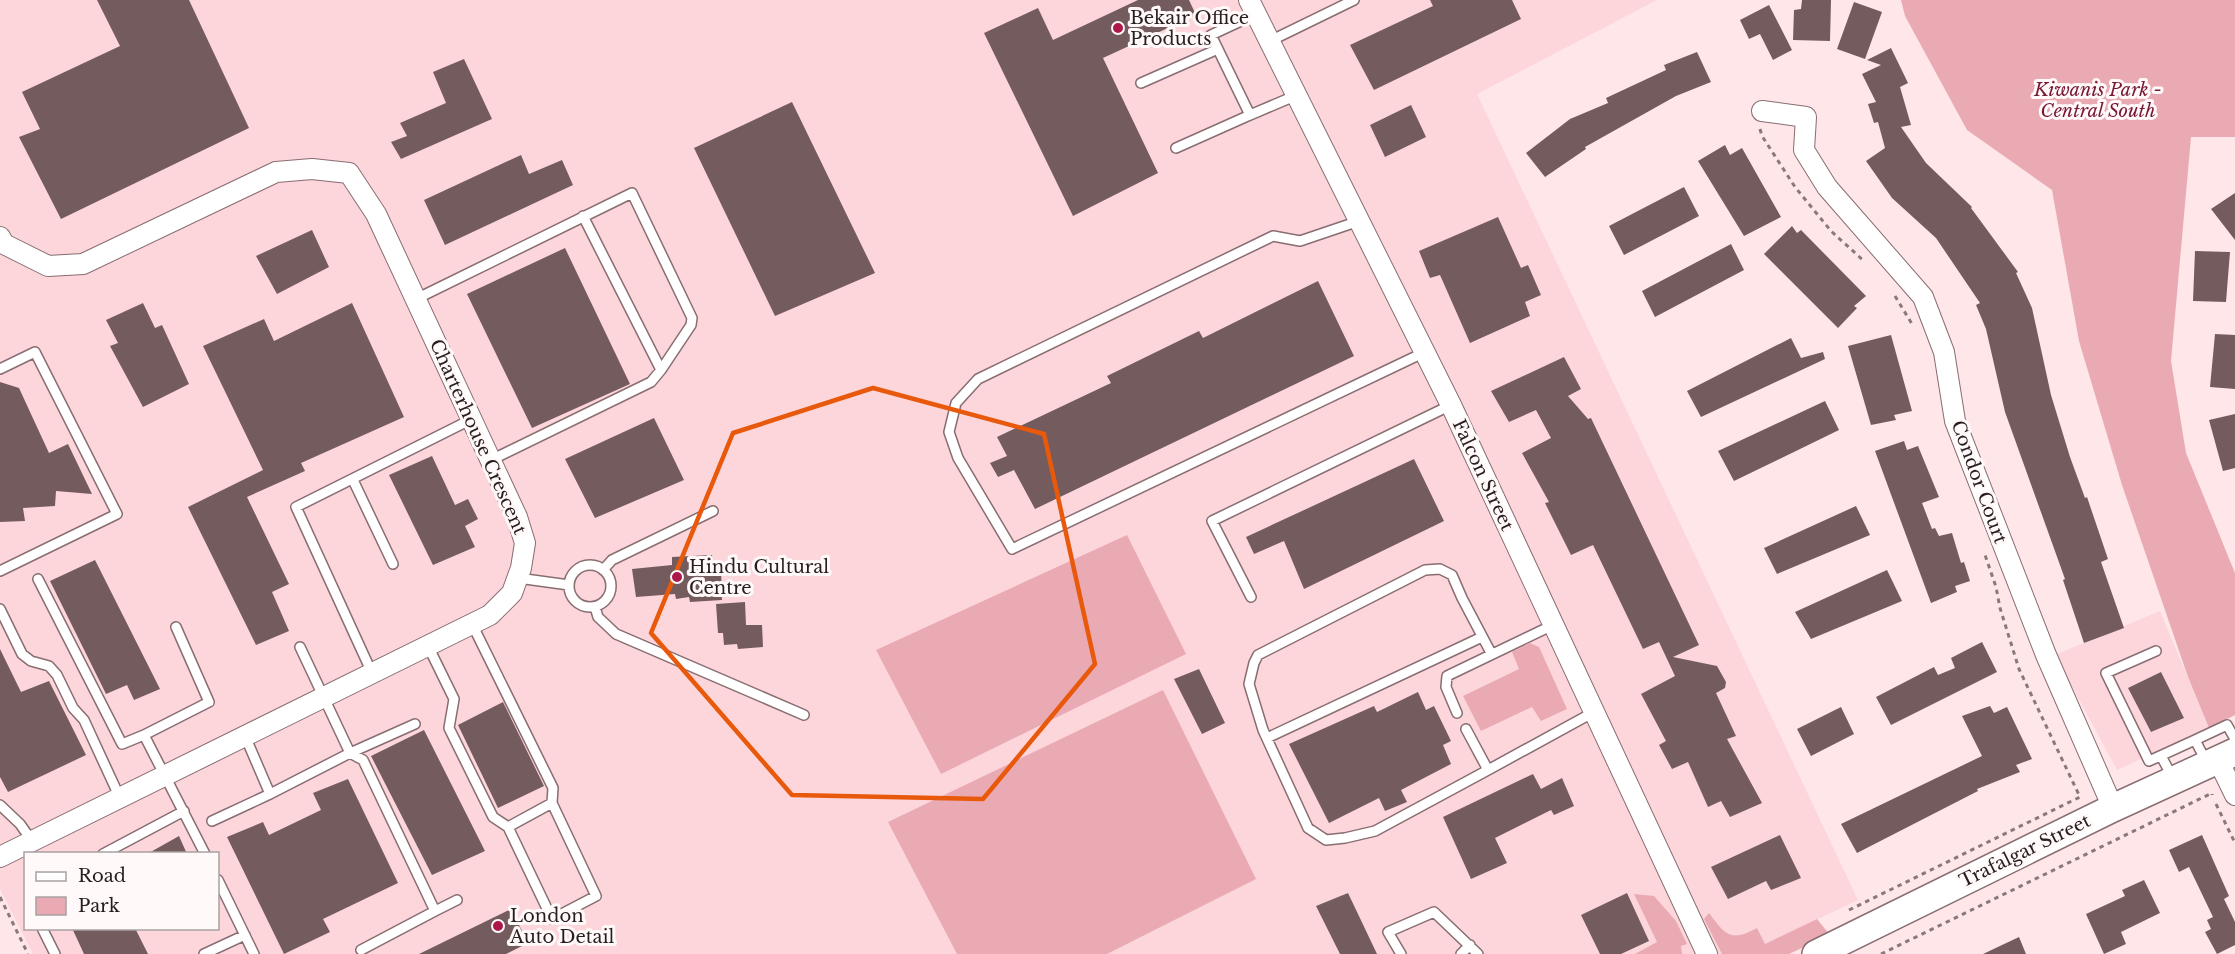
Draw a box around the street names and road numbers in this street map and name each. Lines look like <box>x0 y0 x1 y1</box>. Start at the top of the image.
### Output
street label: Charterhouse Crescent <box>425 336 531 538</box>
street label: Falcon Street <box>1448 416 1518 534</box>
street label: Condor Court <box>1947 417 2012 547</box>
street label: Trafalgar Street <box>1956 810 2094 892</box>

